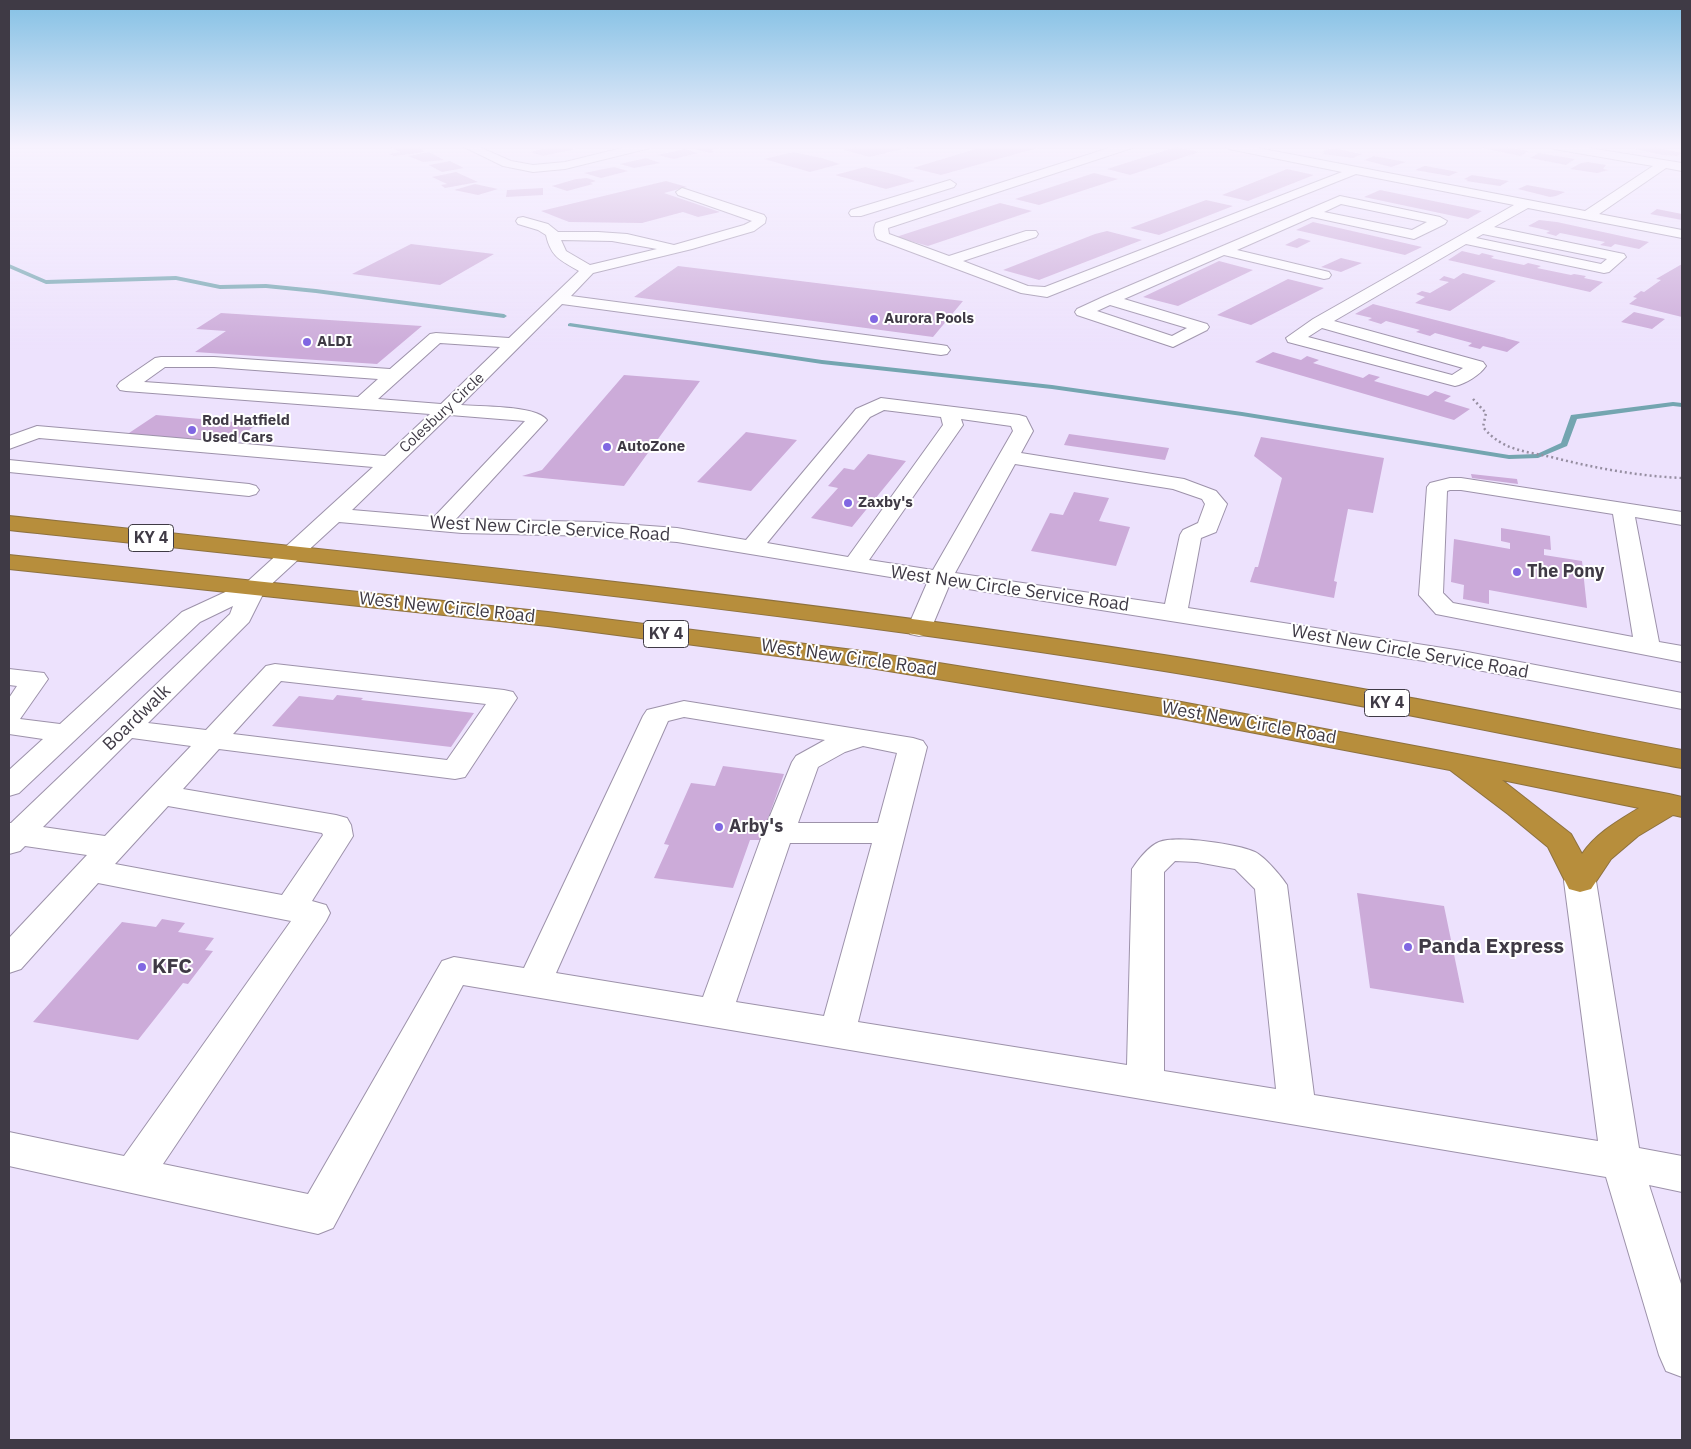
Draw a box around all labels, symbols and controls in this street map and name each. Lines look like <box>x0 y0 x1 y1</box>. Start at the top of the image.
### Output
place label: Aurora Pools <box>884 310 974 328</box>
marker: Aurora Pools <box>868 313 880 325</box>
place label: ALDI <box>317 333 352 351</box>
marker: ALDI <box>301 336 313 348</box>
street label: Colesbury Circle <box>396 369 488 457</box>
place label: Rod Hatfield Used Cars <box>202 412 290 447</box>
marker: Rod Hatfield Used Cars <box>186 424 198 436</box>
place label: AutoZone <box>617 438 685 456</box>
marker: AutoZone <box>601 441 613 453</box>
place label: Zaxby's <box>858 494 913 512</box>
marker: Zaxby's <box>842 497 854 509</box>
street label: West New Circle Service Road <box>429 512 671 546</box>
road number: KY 4 <box>128 524 174 552</box>
place label: The Pony <box>1527 561 1604 583</box>
street label: West New Circle Service Road <box>889 562 1131 616</box>
marker: The Pony <box>1511 566 1523 578</box>
street label: West New Circle Road <box>358 588 536 628</box>
road number: KY 4 <box>644 620 688 648</box>
street label: West New Circle Service Road <box>1290 620 1530 684</box>
street label: West New Circle Road <box>760 635 938 681</box>
street label: Boardwalk <box>99 680 175 756</box>
road number: KY 4 <box>1364 690 1410 716</box>
street label: West New Circle Road <box>1160 697 1338 749</box>
place label: Arby's <box>729 816 783 838</box>
marker: Arby's <box>713 821 725 833</box>
place label: Panda Express <box>1418 934 1564 960</box>
marker: Panda Express <box>1402 941 1414 953</box>
place label: KFC <box>152 954 192 980</box>
marker: KFC <box>136 961 148 973</box>

